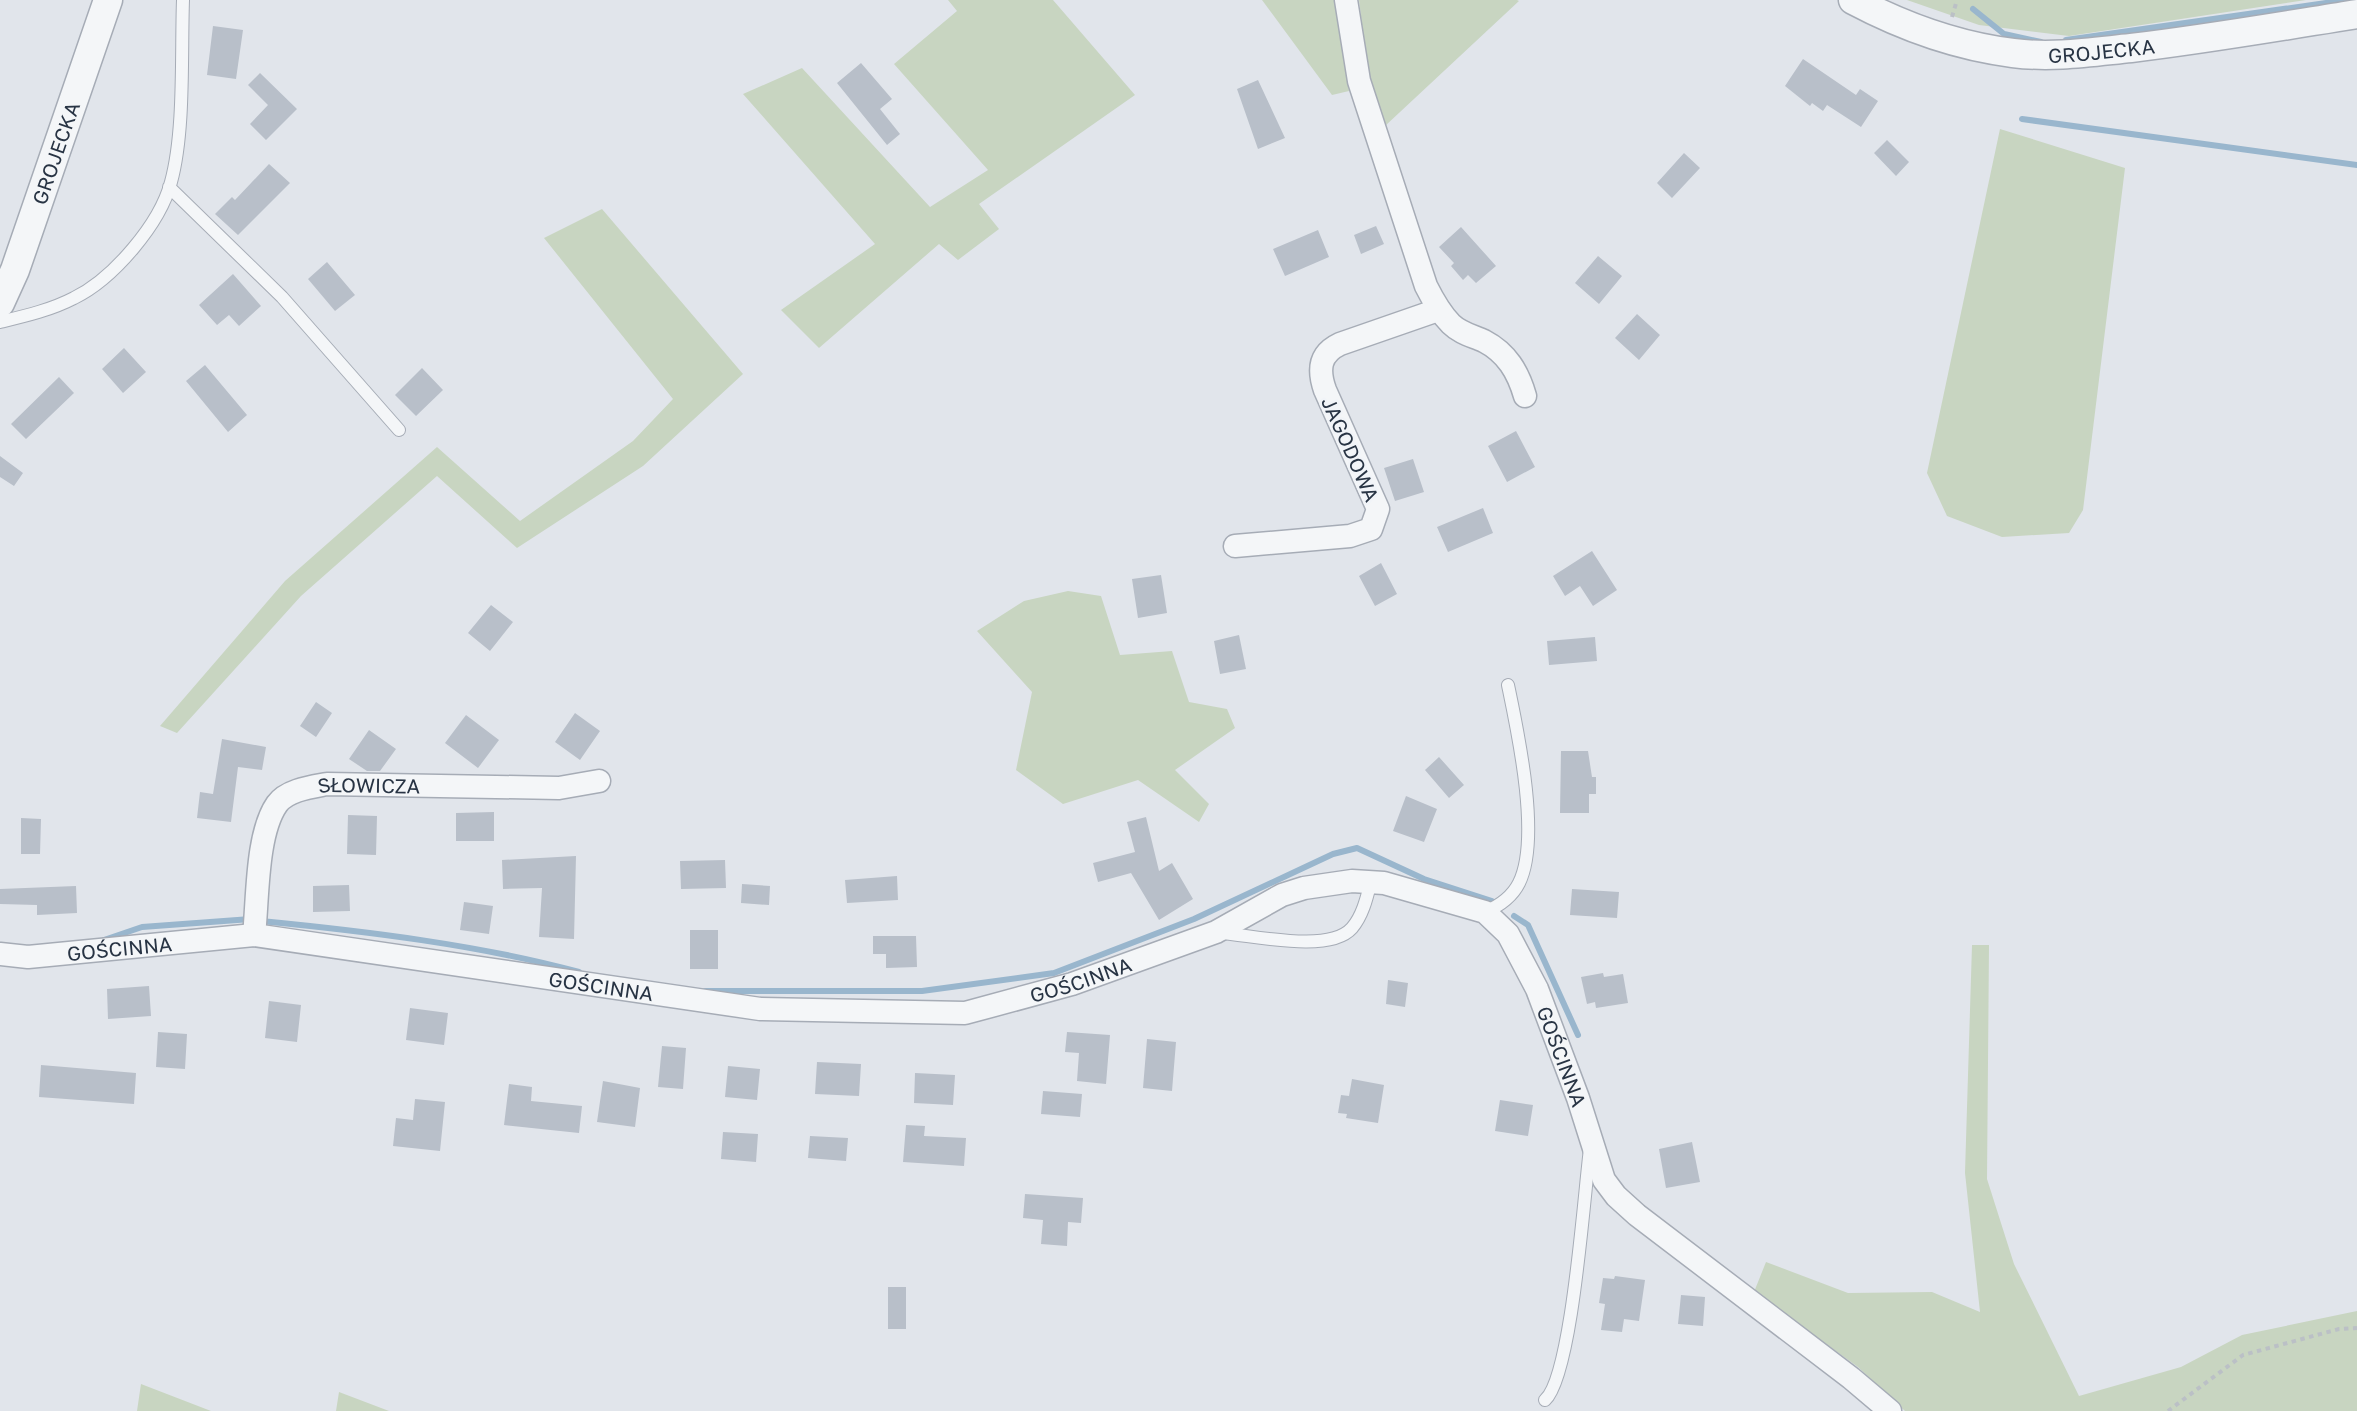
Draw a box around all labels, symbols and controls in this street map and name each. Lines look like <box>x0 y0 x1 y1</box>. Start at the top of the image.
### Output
street label: GROJECKA <box>2048 33 2156 67</box>
street label: GROJECKA <box>27 99 84 207</box>
street label: JAGODOWA <box>1317 393 1385 505</box>
street label: SŁOWICZA <box>315 772 420 798</box>
street label: GOŚCINNA <box>66 931 173 965</box>
street label: GOŚCINNA <box>1027 952 1135 1007</box>
street label: GOŚCINNA <box>547 966 655 1005</box>
street label: GOŚCINNA <box>1533 1003 1592 1109</box>

